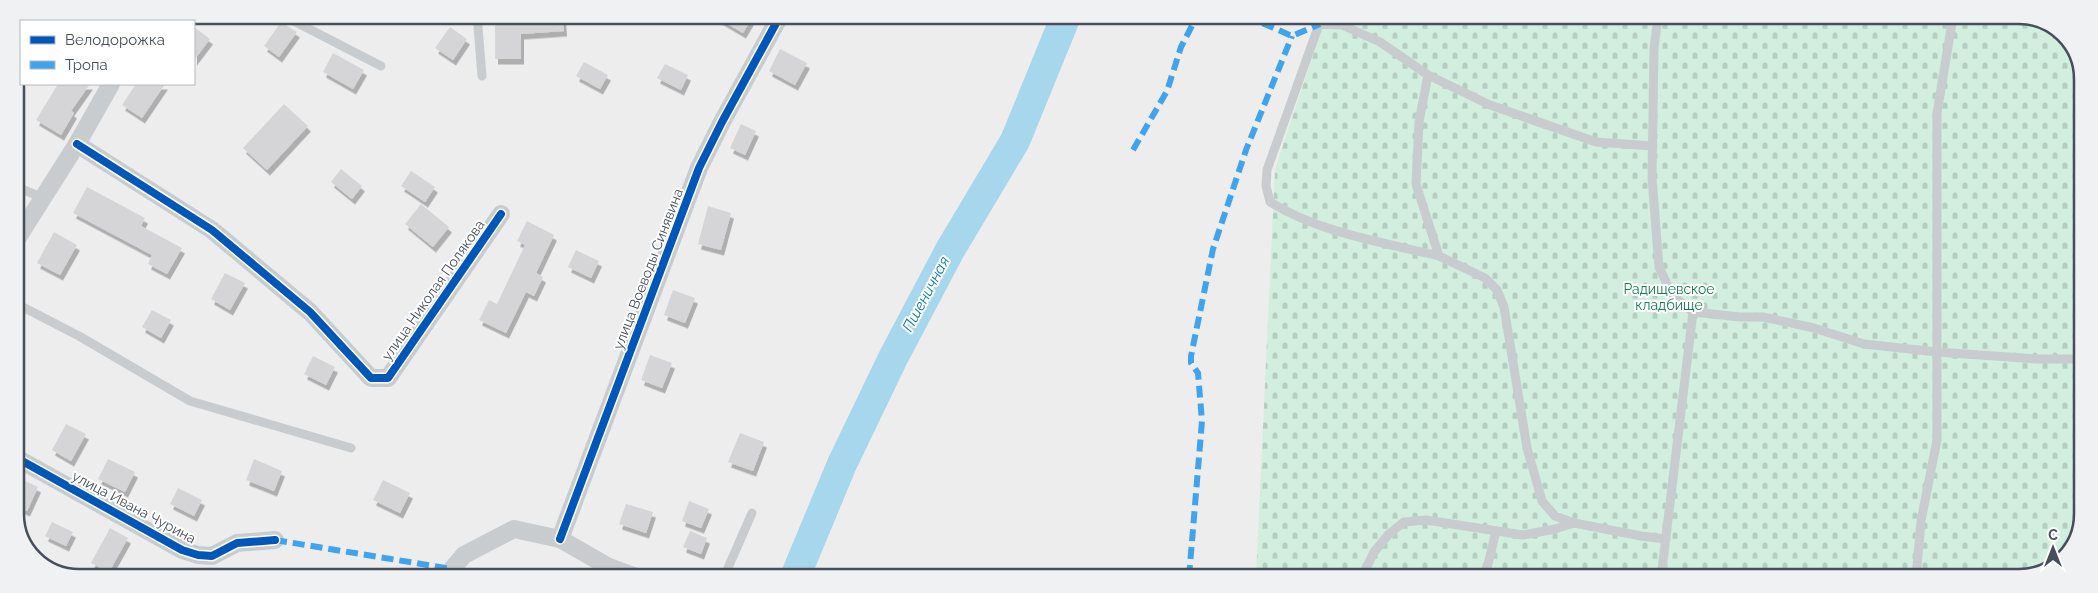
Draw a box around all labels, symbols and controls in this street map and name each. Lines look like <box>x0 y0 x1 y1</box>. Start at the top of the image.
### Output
legend <box>20 20 195 85</box>
text: Велодорожка <box>65 31 165 49</box>
text: Тропа <box>65 56 108 74</box>
street label: улица Воеводы Синявина <box>610 186 686 352</box>
street label: улица Николая Полякова <box>378 217 488 363</box>
water label: Пшеничная <box>899 253 953 335</box>
park label: Радищевское кладбище <box>1623 281 1715 313</box>
street label: улица Ивана Чурина <box>69 468 199 546</box>
north arrow <box>2028 523 2078 573</box>
text: С <box>2048 527 2058 543</box>

